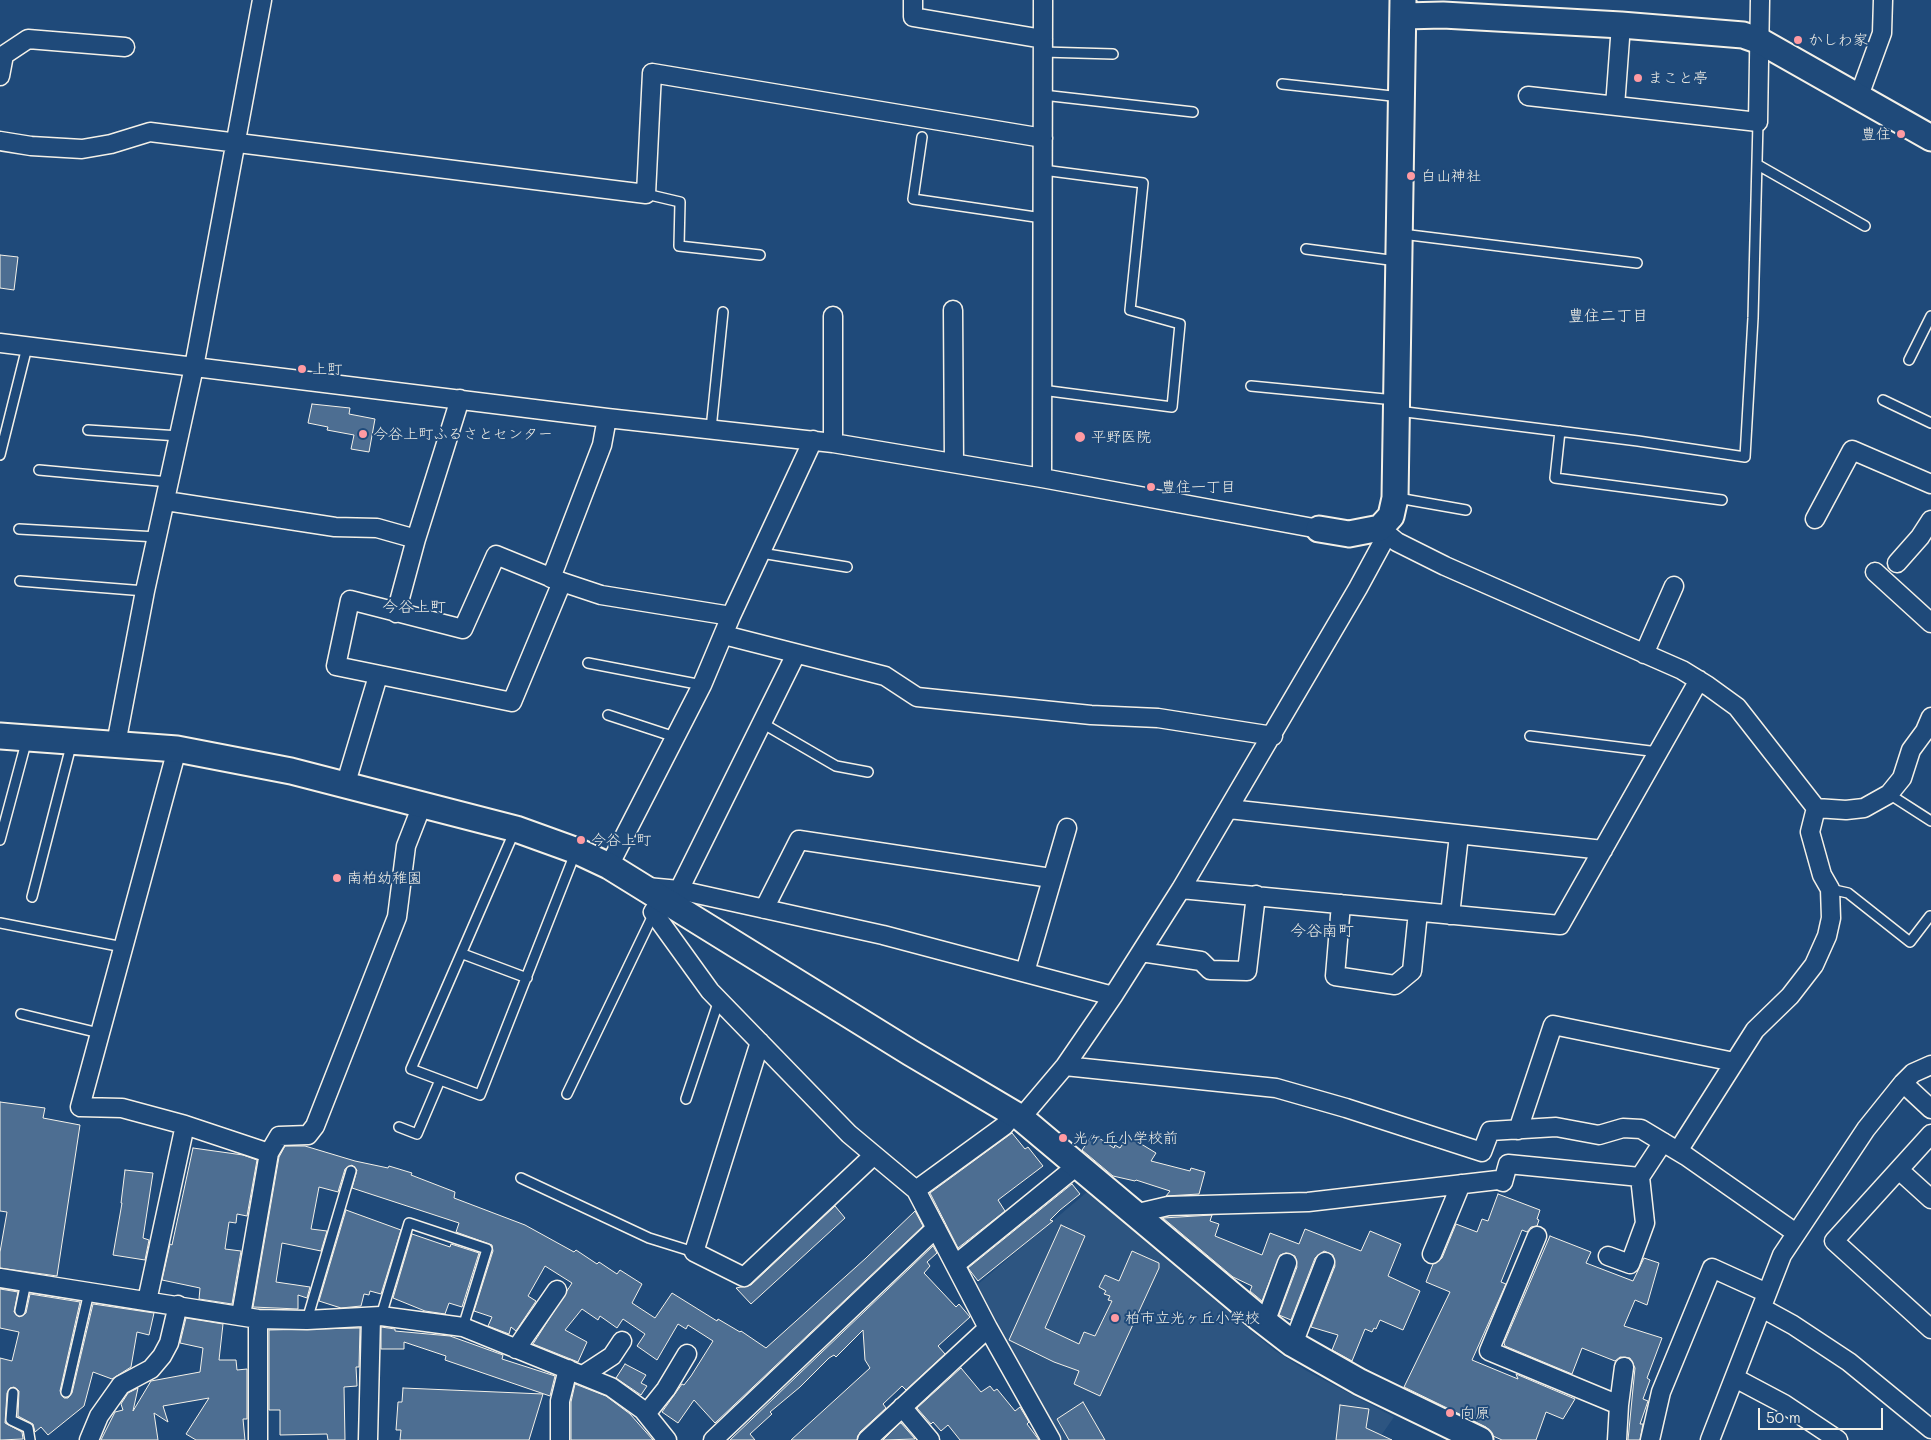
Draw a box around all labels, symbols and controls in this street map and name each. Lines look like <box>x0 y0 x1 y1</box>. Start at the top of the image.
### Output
place label: かしわ家 <box>1808 31 1868 49</box>
marker: かしわ家 <box>1792 34 1804 46</box>
place label: まこと亭 <box>1648 69 1708 87</box>
marker: まこと亭 <box>1632 72 1644 84</box>
place label: 豊住 <box>1861 125 1891 143</box>
marker: 豊住 <box>1895 128 1907 140</box>
place label: 白山神社 <box>1421 167 1481 185</box>
marker: 白山神社 <box>1405 170 1417 182</box>
district label: 豊住二丁目 <box>1568 306 1648 326</box>
place label: 上町 <box>312 360 342 378</box>
marker: 上町 <box>296 363 308 375</box>
place label: 今谷上町ふるさとセンター <box>373 425 553 443</box>
marker: 今谷上町ふるさとセンター <box>357 428 369 440</box>
place label: 平野医院 <box>1091 428 1151 446</box>
marker: 平野医院 <box>1073 430 1087 444</box>
place label: 豊住一丁目 <box>1161 478 1236 496</box>
marker: 豊住一丁目 <box>1145 481 1157 493</box>
district label: 今谷上町 <box>382 597 446 617</box>
place label: 今谷上町 <box>591 831 651 849</box>
marker: 今谷上町 <box>575 834 587 846</box>
place label: 南柏幼稚園 <box>347 869 422 887</box>
marker: 南柏幼稚園 <box>331 872 343 884</box>
district label: 今谷南町 <box>1290 921 1354 941</box>
place label: 光ヶ丘小学校前 <box>1073 1129 1178 1147</box>
marker: 光ヶ丘小学校前 <box>1057 1132 1069 1144</box>
place label: 柏市立光ヶ丘小学校 <box>1125 1309 1260 1327</box>
marker: 柏市立光ヶ丘小学校 <box>1109 1312 1121 1324</box>
scale bar <box>1761 1398 1886 1430</box>
place label: 向原 <box>1460 1404 1490 1422</box>
marker: 向原 <box>1444 1407 1456 1419</box>
text: 50 m <box>1766 1407 1801 1427</box>

